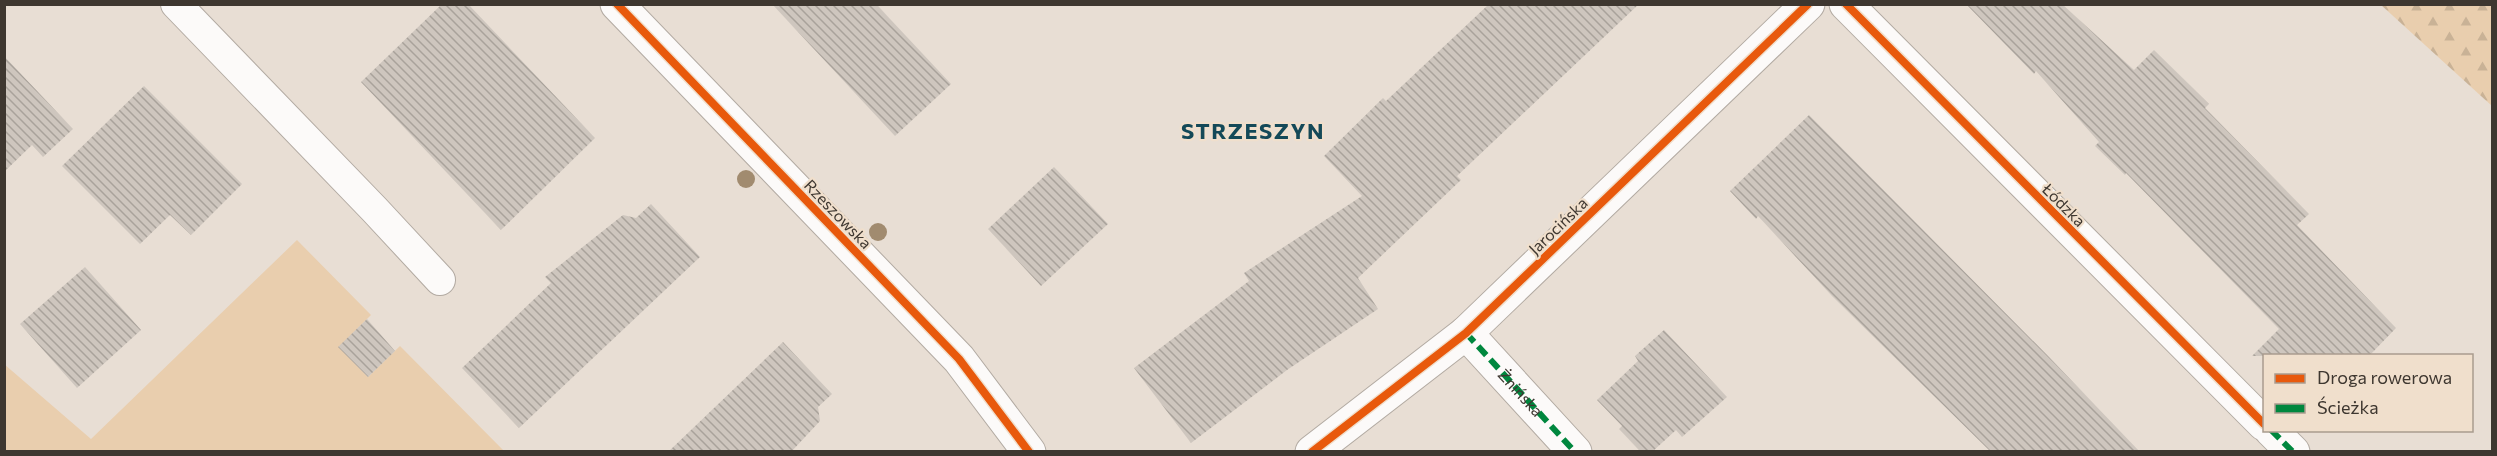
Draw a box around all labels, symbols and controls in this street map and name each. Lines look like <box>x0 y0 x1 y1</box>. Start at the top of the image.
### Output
district label: STRZESZYN <box>1181 117 1325 144</box>
street label: Rzeszowska <box>801 175 876 252</box>
street label: Łódzka <box>2038 178 2090 230</box>
street label: Jarocińska <box>1524 193 1591 258</box>
legend <box>2263 354 2473 432</box>
street label: Żnińska <box>1495 365 1548 420</box>
text: Droga rowerowa <box>2317 366 2452 388</box>
text: Ścieżka <box>2317 396 2379 418</box>

